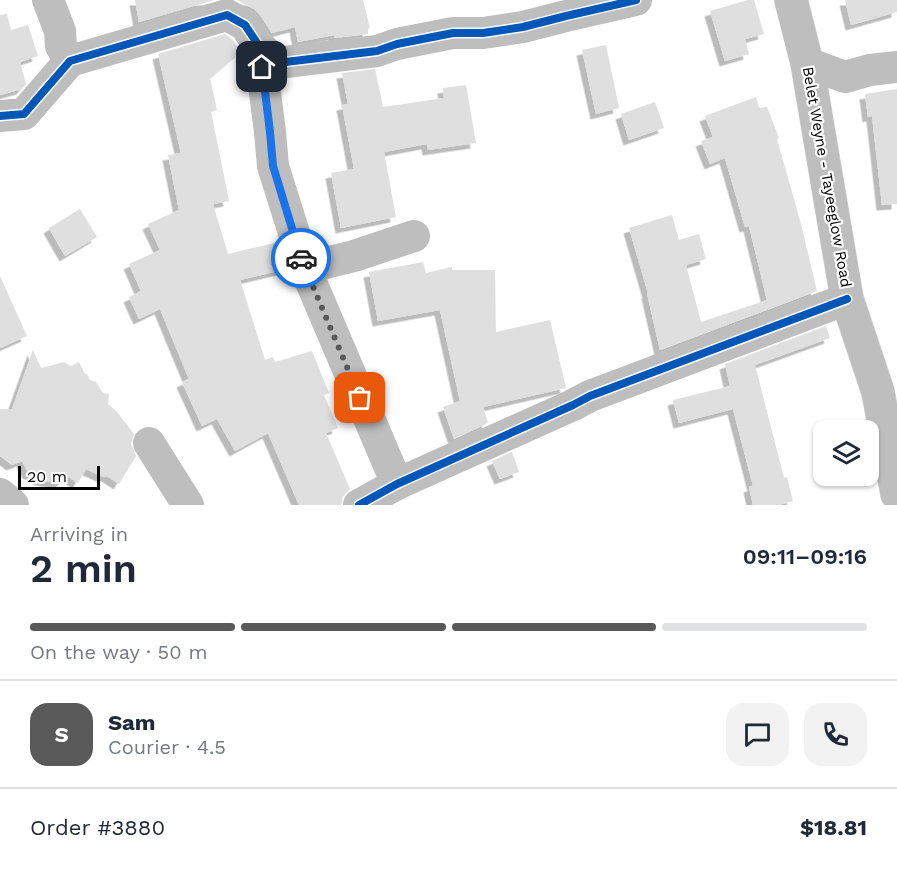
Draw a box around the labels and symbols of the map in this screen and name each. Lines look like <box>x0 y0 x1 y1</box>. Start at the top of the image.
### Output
pin <box>236 41 287 92</box>
street label: Belet Weyne - Tayeeglow Road <box>799 65 855 289</box>
courier <box>271 228 331 288</box>
pin <box>334 372 385 423</box>
scale bar <box>18 463 100 490</box>

